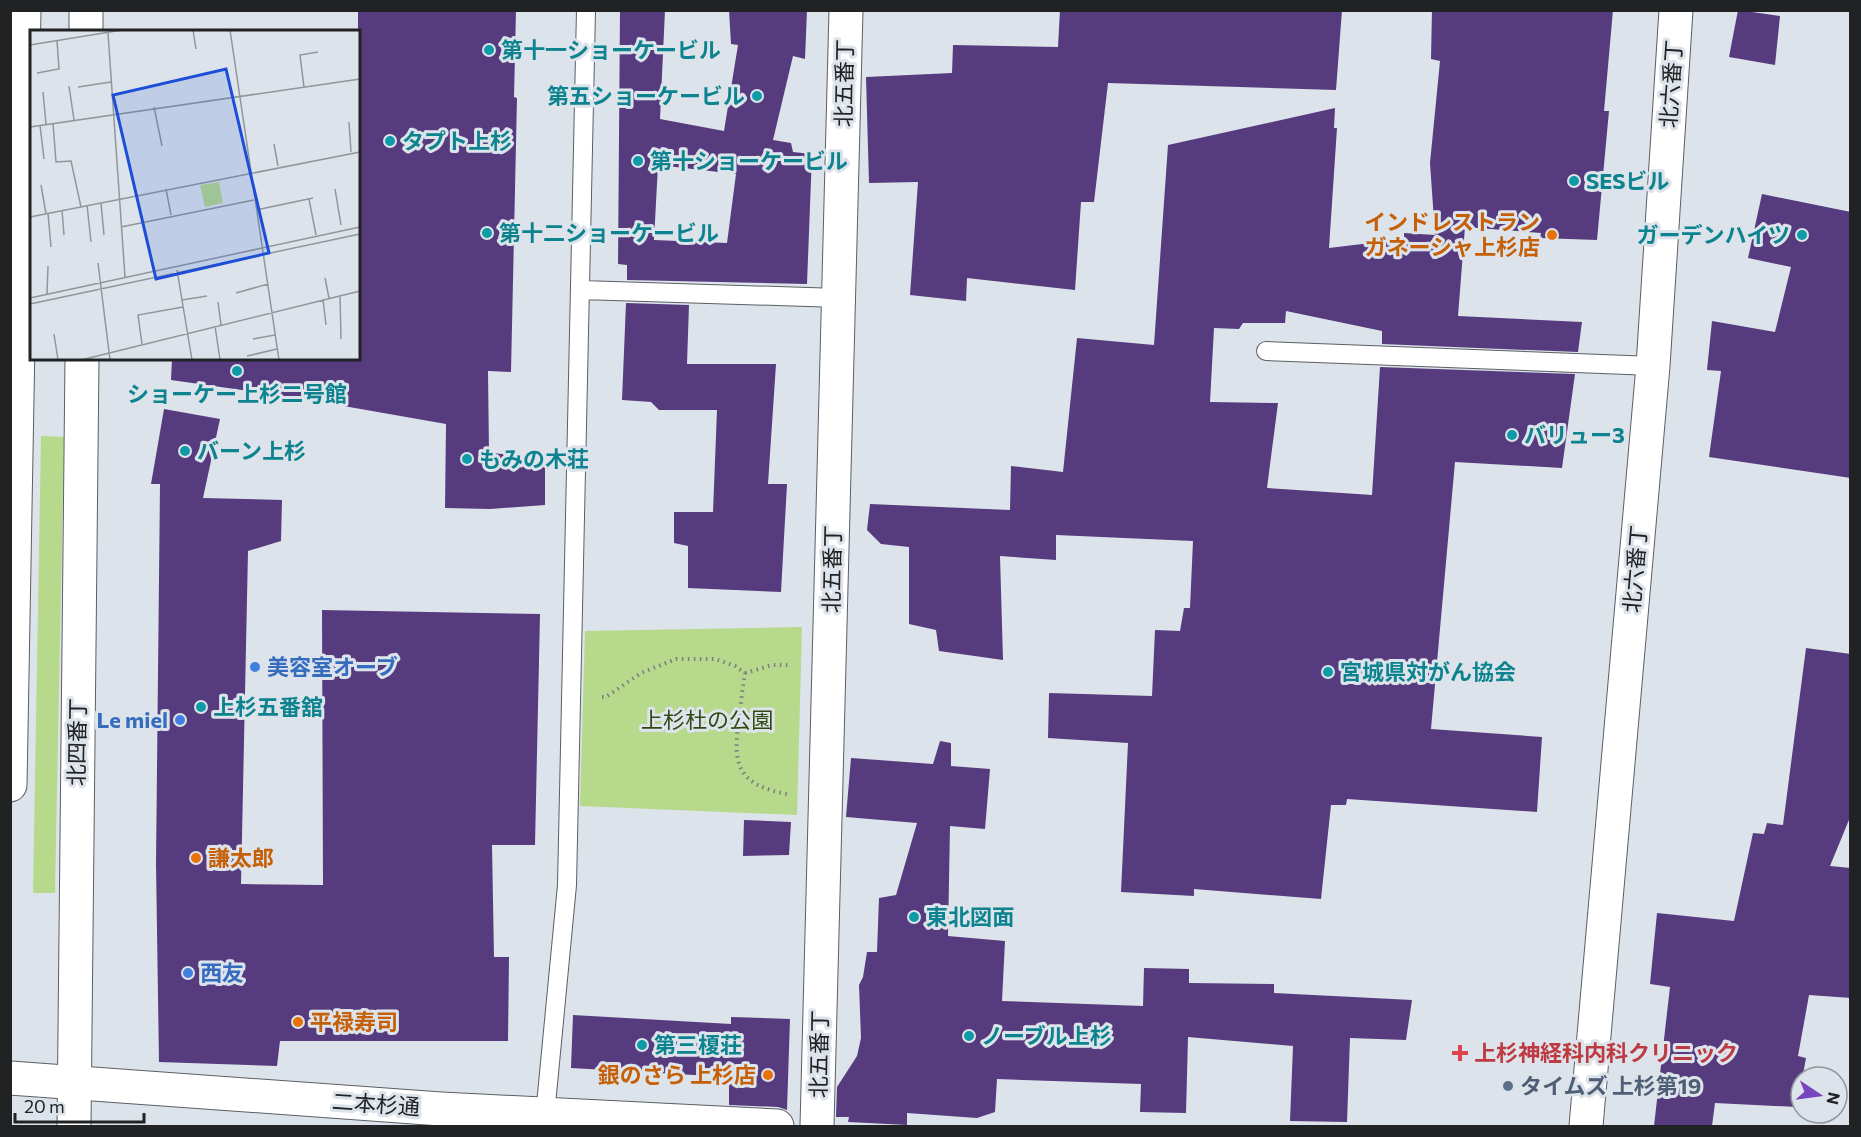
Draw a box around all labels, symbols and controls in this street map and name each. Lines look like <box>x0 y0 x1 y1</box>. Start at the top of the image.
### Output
inset map <box>30 30 360 360</box>
place label: 第十一ショーケービル <box>501 36 721 63</box>
street label: 北五番丁 <box>829 39 858 127</box>
street label: 北六番丁 <box>1654 39 1687 129</box>
marker: 第十一ショーケービル <box>482 43 496 57</box>
place label: 第五ショーケービル <box>547 82 745 109</box>
marker: 第五ショーケービル <box>750 89 764 103</box>
place label: タプト上杉 <box>402 127 512 154</box>
marker: タプト上杉 <box>383 134 397 148</box>
place label: 第十ショーケービル <box>650 147 848 174</box>
marker: 第十ショーケービル <box>631 154 645 168</box>
place label: SESビル <box>1586 167 1670 194</box>
marker: SESビル <box>1567 174 1581 188</box>
place label: インドレストラン ガネーシャ上杉店 <box>1364 208 1540 260</box>
place label: 第十二ショーケービル <box>499 219 719 246</box>
place label: ガーデンハイツ <box>1636 221 1790 248</box>
marker: 第十二ショーケービル <box>480 226 494 240</box>
marker: インドレストラン ガネーシャ上杉店 <box>1545 228 1559 242</box>
marker: ガーデンハイツ <box>1795 228 1809 242</box>
marker: ショーケー上杉二号館 <box>230 364 244 378</box>
place label: ショーケー上杉二号館 <box>127 380 347 407</box>
place label: バリュー3 <box>1524 421 1625 448</box>
marker: バリュー3 <box>1505 428 1519 442</box>
place label: バーン上杉 <box>197 437 306 464</box>
marker: バーン上杉 <box>178 444 192 458</box>
place label: もみの木荘 <box>479 445 589 472</box>
marker: もみの木荘 <box>460 452 474 466</box>
street label: 北六番丁 <box>1617 524 1652 614</box>
street label: 北五番丁 <box>817 525 846 613</box>
place label: 美容室オーブ <box>267 653 398 680</box>
place label: 宮城県対がん協会 <box>1340 658 1516 685</box>
marker: 美容室オーブ <box>248 660 262 674</box>
marker: 宮城県対がん協会 <box>1321 665 1335 679</box>
place label: 上杉五番舘 <box>213 693 323 720</box>
street label: 北四番丁 <box>62 698 91 786</box>
marker: 上杉五番舘 <box>194 700 208 714</box>
place label: Le miel <box>97 706 168 733</box>
park label: 上杉杜の公園 <box>641 706 773 733</box>
marker: Le miel <box>173 713 187 727</box>
place label: 謙太郎 <box>208 844 274 871</box>
marker: 謙太郎 <box>189 851 203 865</box>
place label: 東北図面 <box>926 903 1014 930</box>
marker: 東北図面 <box>907 910 921 924</box>
place label: 西友 <box>200 959 244 986</box>
marker: 西友 <box>181 966 195 980</box>
place label: 平禄寿司 <box>310 1008 398 1035</box>
street label: 北五番丁 <box>804 1010 833 1098</box>
marker: 平禄寿司 <box>291 1015 305 1029</box>
place label: ノーブル上杉 <box>981 1022 1112 1049</box>
marker: ノーブル上杉 <box>962 1029 976 1043</box>
place label: 第三榎荘 <box>654 1031 742 1058</box>
marker: 第三榎荘 <box>635 1038 649 1052</box>
place label: 上杉神経科内科クリニック <box>1474 1039 1738 1066</box>
marker: 上杉神経科内科クリニック <box>1451 1044 1469 1062</box>
place label: 銀のさら 上杉店 <box>598 1061 756 1088</box>
north arrow <box>1789 1065 1849 1125</box>
marker: 銀のさら 上杉店 <box>761 1068 775 1082</box>
place label: タイムズ 上杉第19 <box>1520 1072 1701 1099</box>
marker: タイムズ 上杉第19 <box>1501 1079 1515 1093</box>
scale bar <box>15 1086 144 1124</box>
street label: 二本杉通 <box>331 1087 421 1120</box>
text: N <box>1823 1091 1845 1106</box>
text: 20 m <box>24 1095 65 1117</box>

